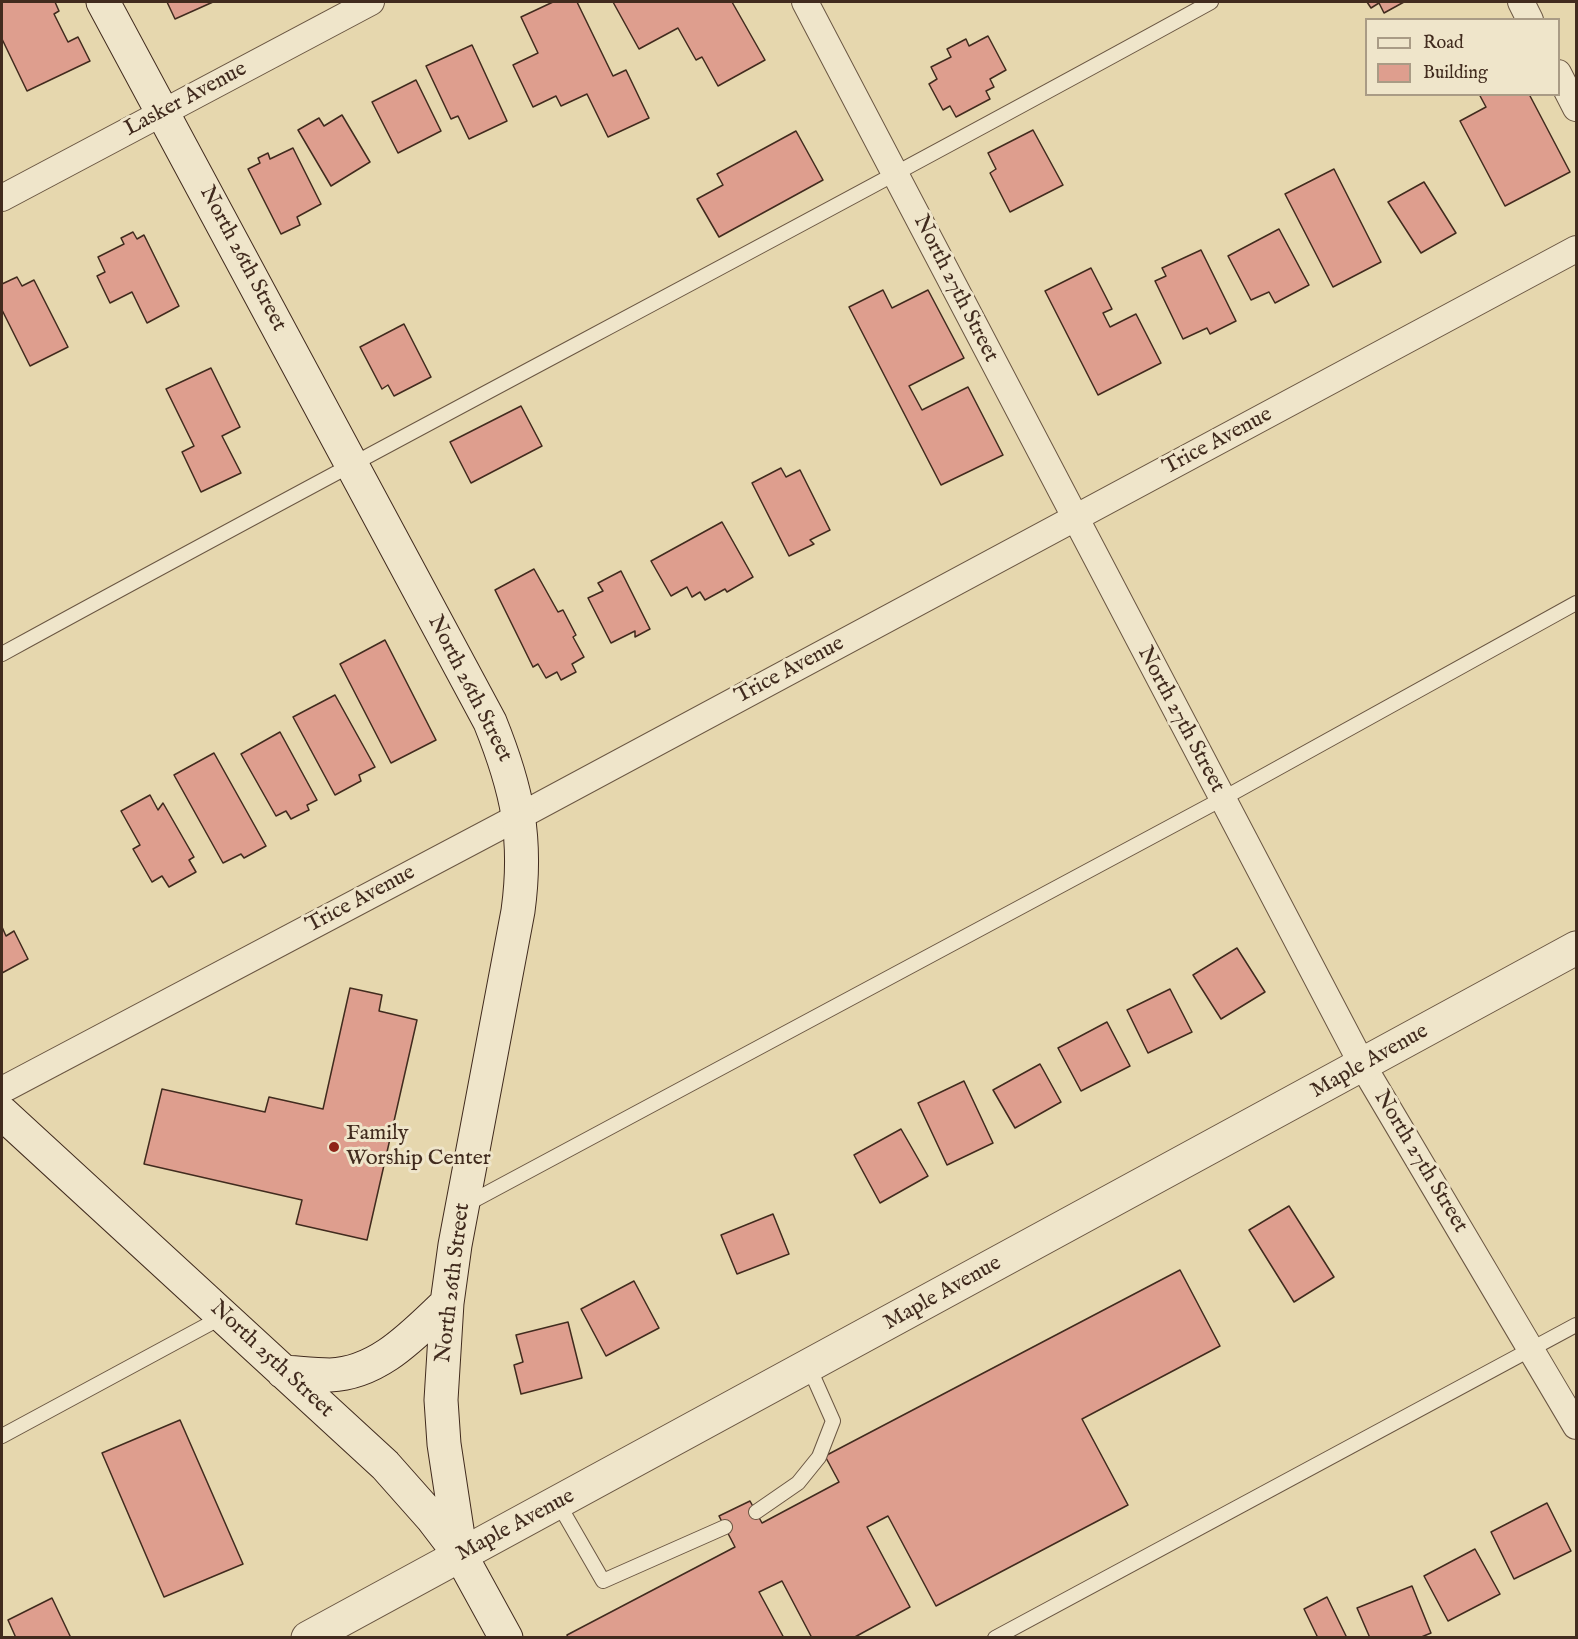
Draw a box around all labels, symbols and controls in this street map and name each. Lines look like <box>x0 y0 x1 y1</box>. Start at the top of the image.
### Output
legend <box>1365 18 1560 96</box>
text: Road <box>1423 32 1464 55</box>
street label: Lasker Avenue <box>120 57 252 143</box>
text: Building <box>1423 62 1488 85</box>
street label: North 26th Street <box>193 182 291 336</box>
street label: North 27th Street <box>907 211 1003 367</box>
street label: Trice Avenue <box>1159 402 1277 482</box>
street label: North 26th Street <box>421 611 517 767</box>
street label: Trice Avenue <box>731 631 849 711</box>
street label: North 27th Street <box>1130 643 1230 797</box>
street label: Trice Avenue <box>302 860 420 940</box>
street label: Maple Avenue <box>1307 1019 1433 1105</box>
street label: North 27th Street <box>1367 1086 1473 1238</box>
place label: Family Worship Center <box>346 1121 491 1172</box>
marker: Family Worship Center <box>327 1140 341 1154</box>
street label: North 26th Street <box>431 1202 477 1364</box>
street label: Maple Avenue <box>880 1251 1006 1337</box>
street label: North 25th Street <box>204 1296 338 1424</box>
street label: Maple Avenue <box>452 1484 580 1568</box>

